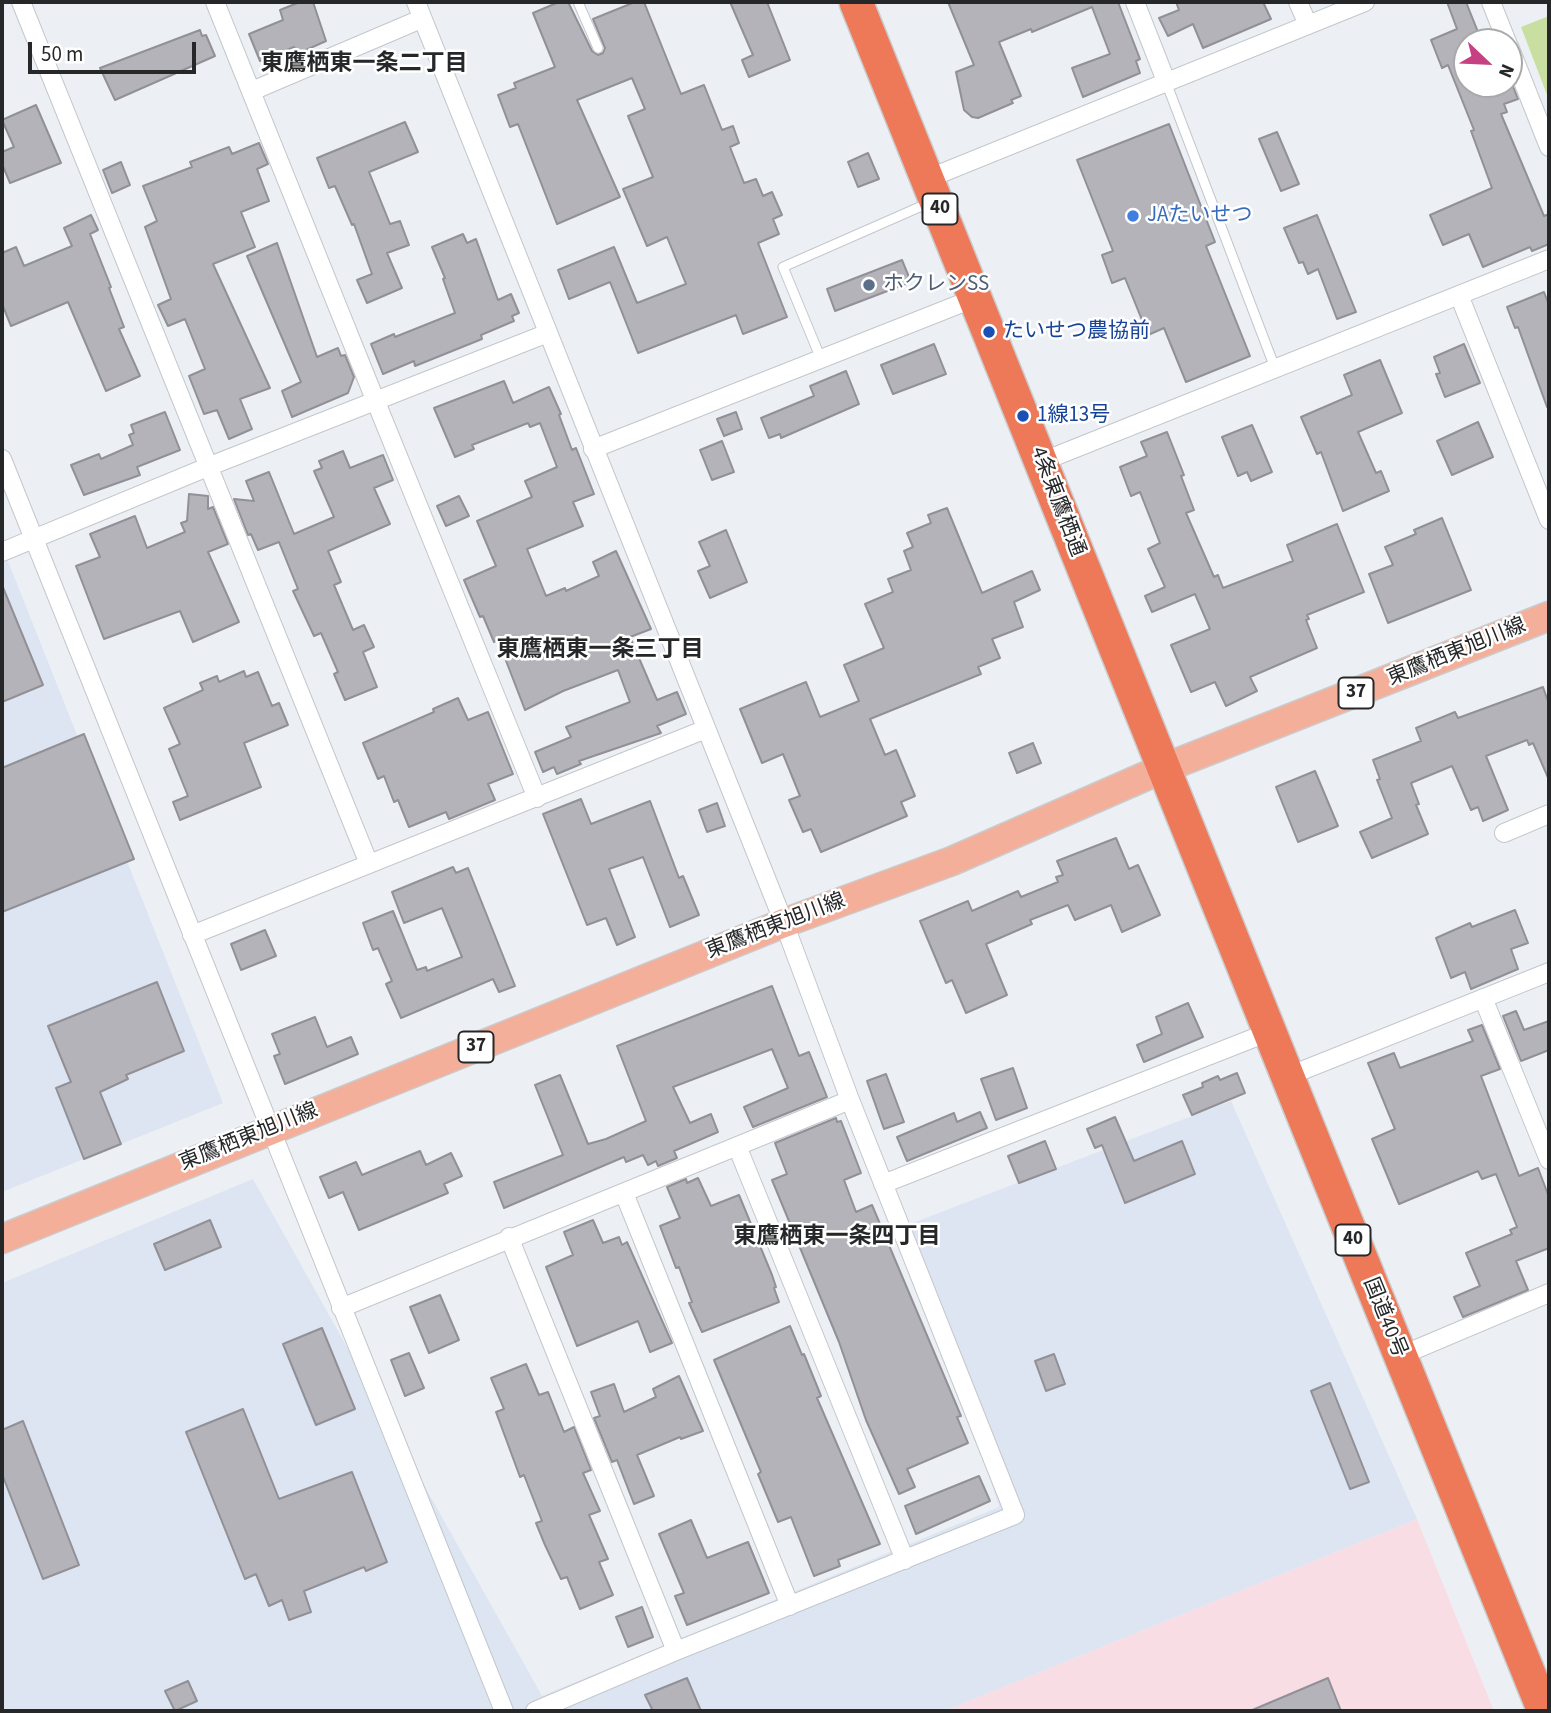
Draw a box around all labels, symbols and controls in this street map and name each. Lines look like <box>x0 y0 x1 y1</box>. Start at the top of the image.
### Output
scale bar <box>32 28 200 72</box>
north arrow <box>1453 28 1523 98</box>
text: 50 m <box>41 39 83 69</box>
district label: 東鷹栖東一条二丁目 <box>261 51 467 79</box>
text: N <box>1491 60 1521 82</box>
road number: 40 <box>922 194 958 224</box>
place label: JAたいせつ <box>1147 203 1252 229</box>
marker: JAたいせつ <box>1125 208 1141 224</box>
place label: ホクレンSS <box>883 272 989 298</box>
marker: ホクレンSS <box>861 277 877 293</box>
place label: たいせつ農協前 <box>1003 319 1150 345</box>
marker: たいせつ農協前 <box>981 324 997 340</box>
place label: 1線13号 <box>1037 403 1110 429</box>
marker: 1線13号 <box>1015 408 1031 424</box>
street label: 4条東鷹栖通 <box>1025 444 1089 560</box>
street label: 東鷹栖東旭川線 <box>1384 614 1530 692</box>
district label: 東鷹栖東一条三丁目 <box>497 637 703 665</box>
road number: 37 <box>1338 678 1374 708</box>
street label: 東鷹栖東旭川線 <box>703 889 849 965</box>
road number: 37 <box>458 1032 494 1063</box>
street label: 東鷹栖東旭川線 <box>176 1099 322 1177</box>
district label: 東鷹栖東一条四丁目 <box>734 1224 940 1252</box>
road number: 40 <box>1336 1224 1370 1256</box>
street label: 国道40号 <box>1357 1274 1411 1362</box>

